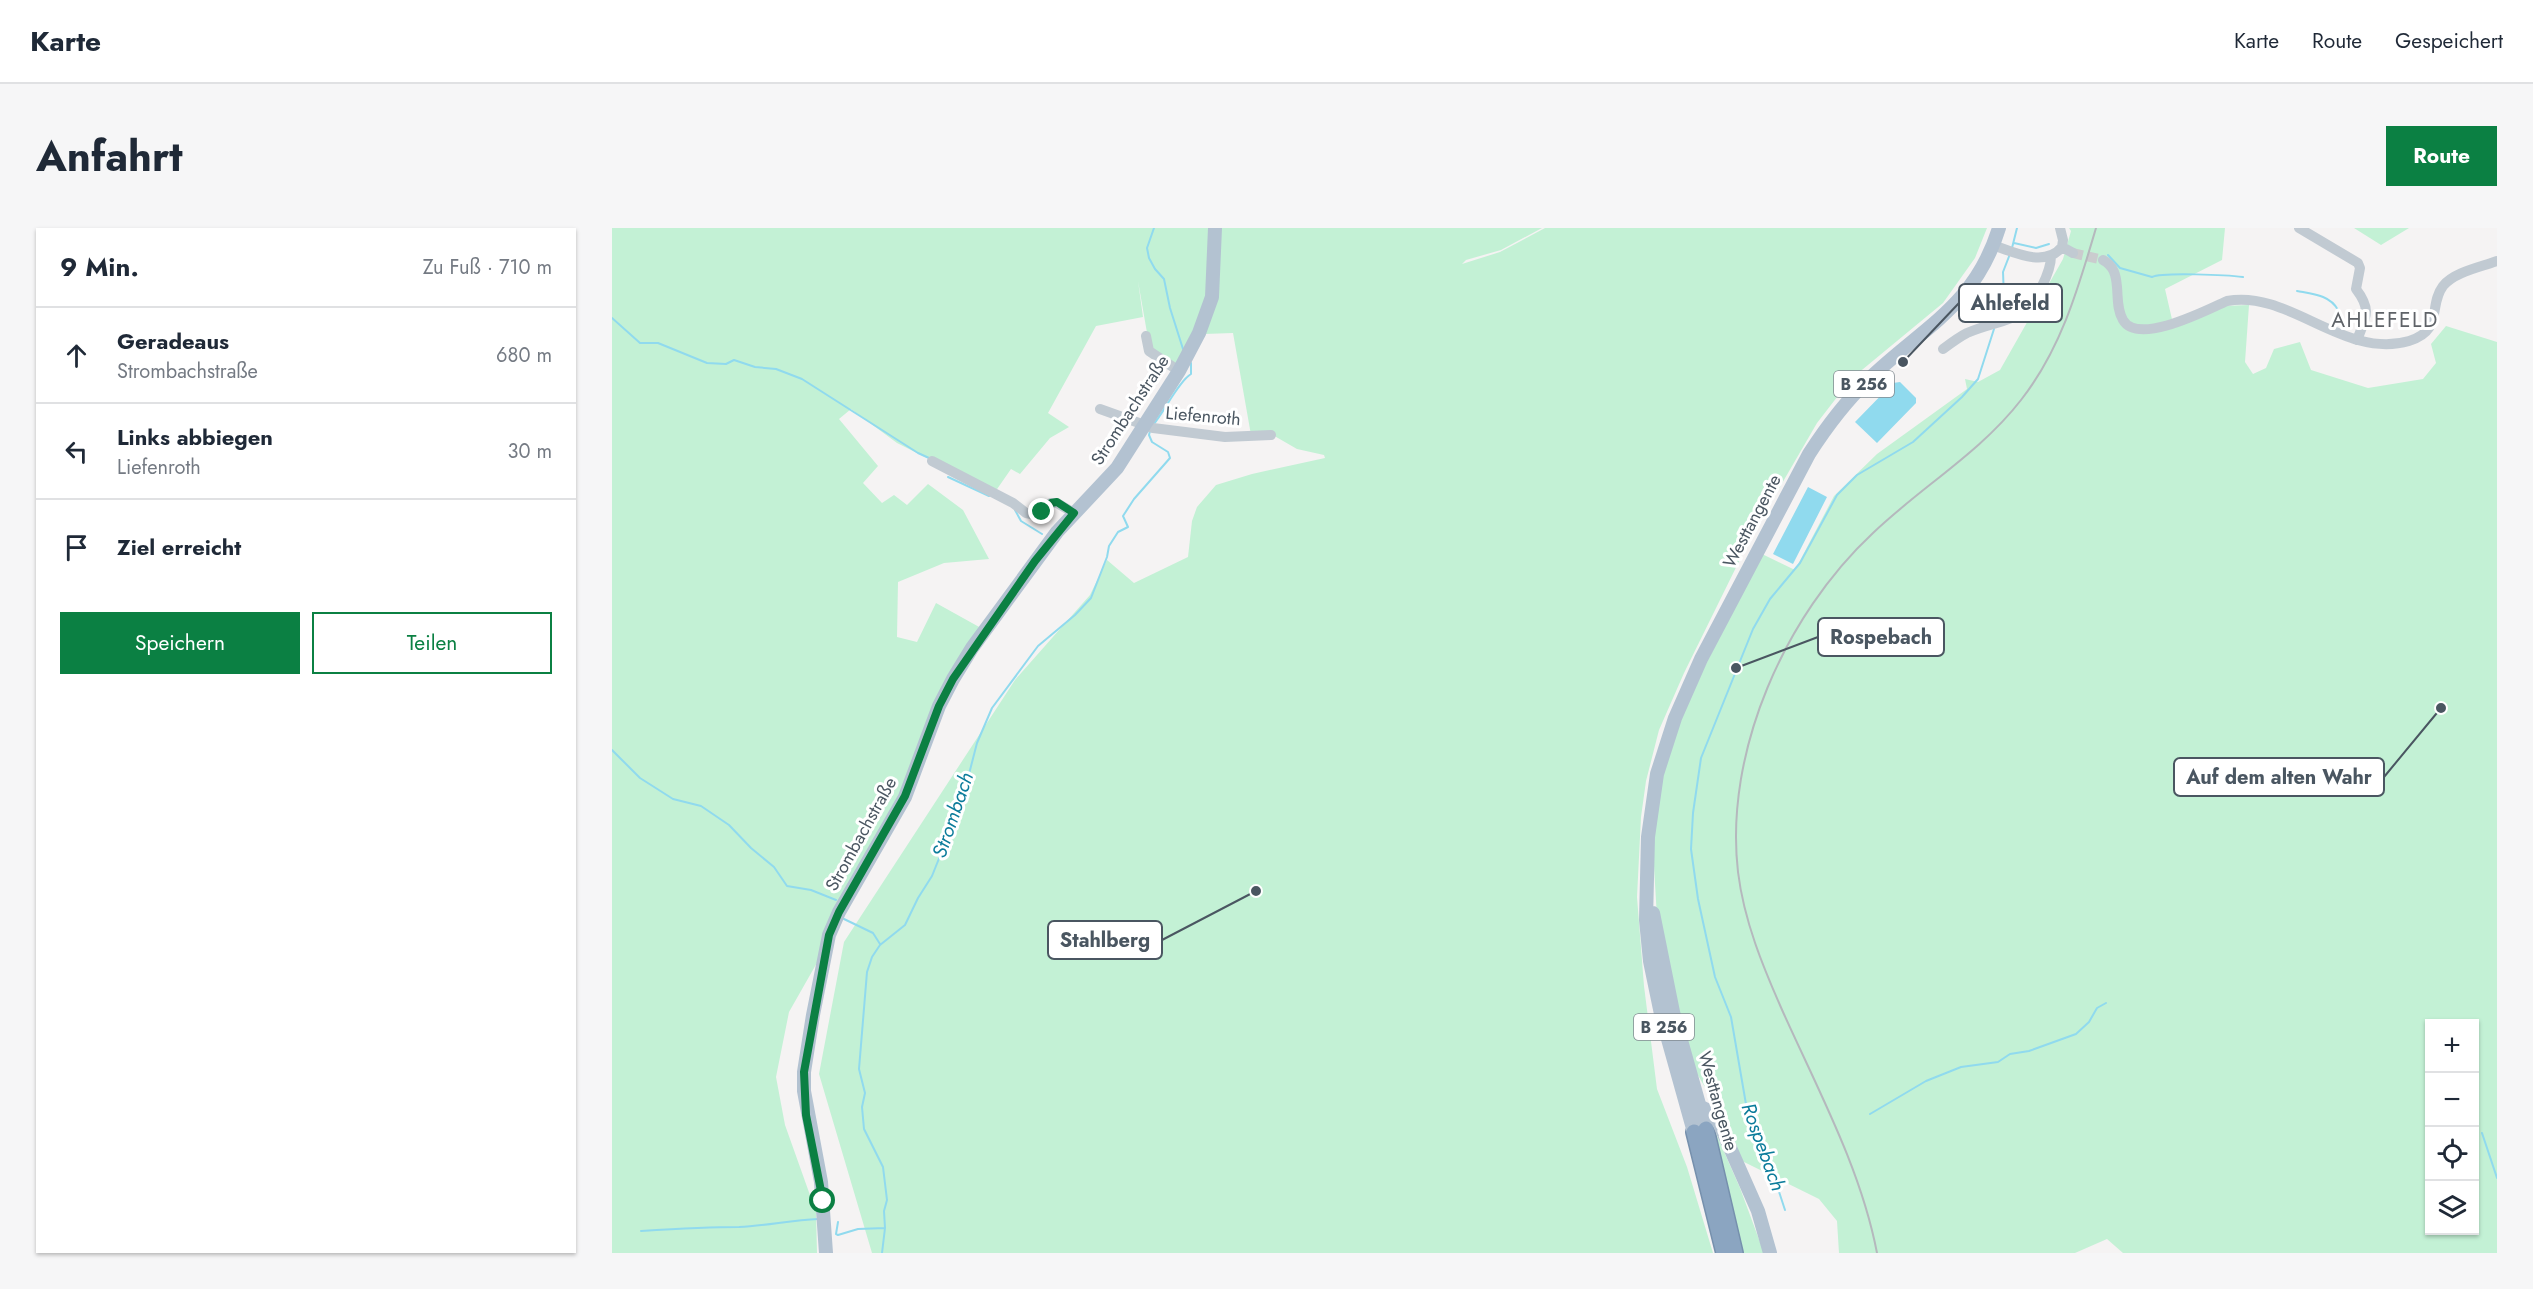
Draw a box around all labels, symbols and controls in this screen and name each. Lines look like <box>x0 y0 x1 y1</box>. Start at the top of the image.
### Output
text: Karte <box>30 21 101 62</box>
text: Karte <box>2234 26 2279 56</box>
text: Route <box>2312 26 2362 56</box>
text: Gespeichert <box>2395 26 2503 56</box>
text: Anfahrt <box>36 126 183 187</box>
button: Route <box>2386 126 2497 186</box>
text: 9 Min. <box>60 248 139 286</box>
text: Zu Fuß · 710 m <box>423 253 552 282</box>
callout: Ahlefeld <box>1959 284 2062 322</box>
text: Ahlefeld <box>1969 289 2050 318</box>
district label: AHLEFELD <box>2331 305 2439 335</box>
text: Geradeaus <box>117 325 229 357</box>
icon: ahead <box>60 339 93 372</box>
text: 680 m <box>496 341 552 370</box>
street label: Strombachstraße <box>1085 350 1175 470</box>
text: Strombachstraße <box>117 357 258 386</box>
road number: B 256 <box>1834 371 1894 397</box>
street label: Liefenroth <box>1164 400 1242 432</box>
text: Links abbiegen <box>117 421 273 453</box>
icon: left <box>60 435 93 468</box>
text: 30 m <box>507 437 552 466</box>
text: Liefenroth <box>117 453 201 482</box>
street label: Westtangente <box>1717 470 1787 572</box>
route end <box>1028 498 1054 524</box>
icon: arrive <box>60 531 93 564</box>
text: Ziel erreicht <box>117 531 241 563</box>
button: Speichern <box>60 612 300 674</box>
button: Teilen <box>312 612 552 674</box>
callout: Rospebach <box>1818 618 1944 656</box>
text: Rospebach <box>1830 623 1932 652</box>
callout: Auf dem alten Wahr <box>2174 758 2384 796</box>
text: Auf dem alten Wahr <box>2185 763 2373 792</box>
water label: Strombach <box>925 768 981 862</box>
street label: Strombachstraße <box>819 772 903 896</box>
callout: Stahlberg <box>1048 921 1162 959</box>
text: Stahlberg <box>1060 926 1150 955</box>
road number: B 256 <box>1634 1014 1694 1040</box>
map controls <box>2425 1019 2479 1235</box>
button: + <box>2425 1019 2479 1073</box>
street label: Westtangente <box>1691 1048 1745 1154</box>
button: − <box>2425 1073 2479 1127</box>
water label: Rospebach <box>1734 1099 1792 1195</box>
button: locate <box>2425 1127 2479 1181</box>
button: layers <box>2425 1181 2479 1235</box>
route start <box>809 1187 835 1213</box>

